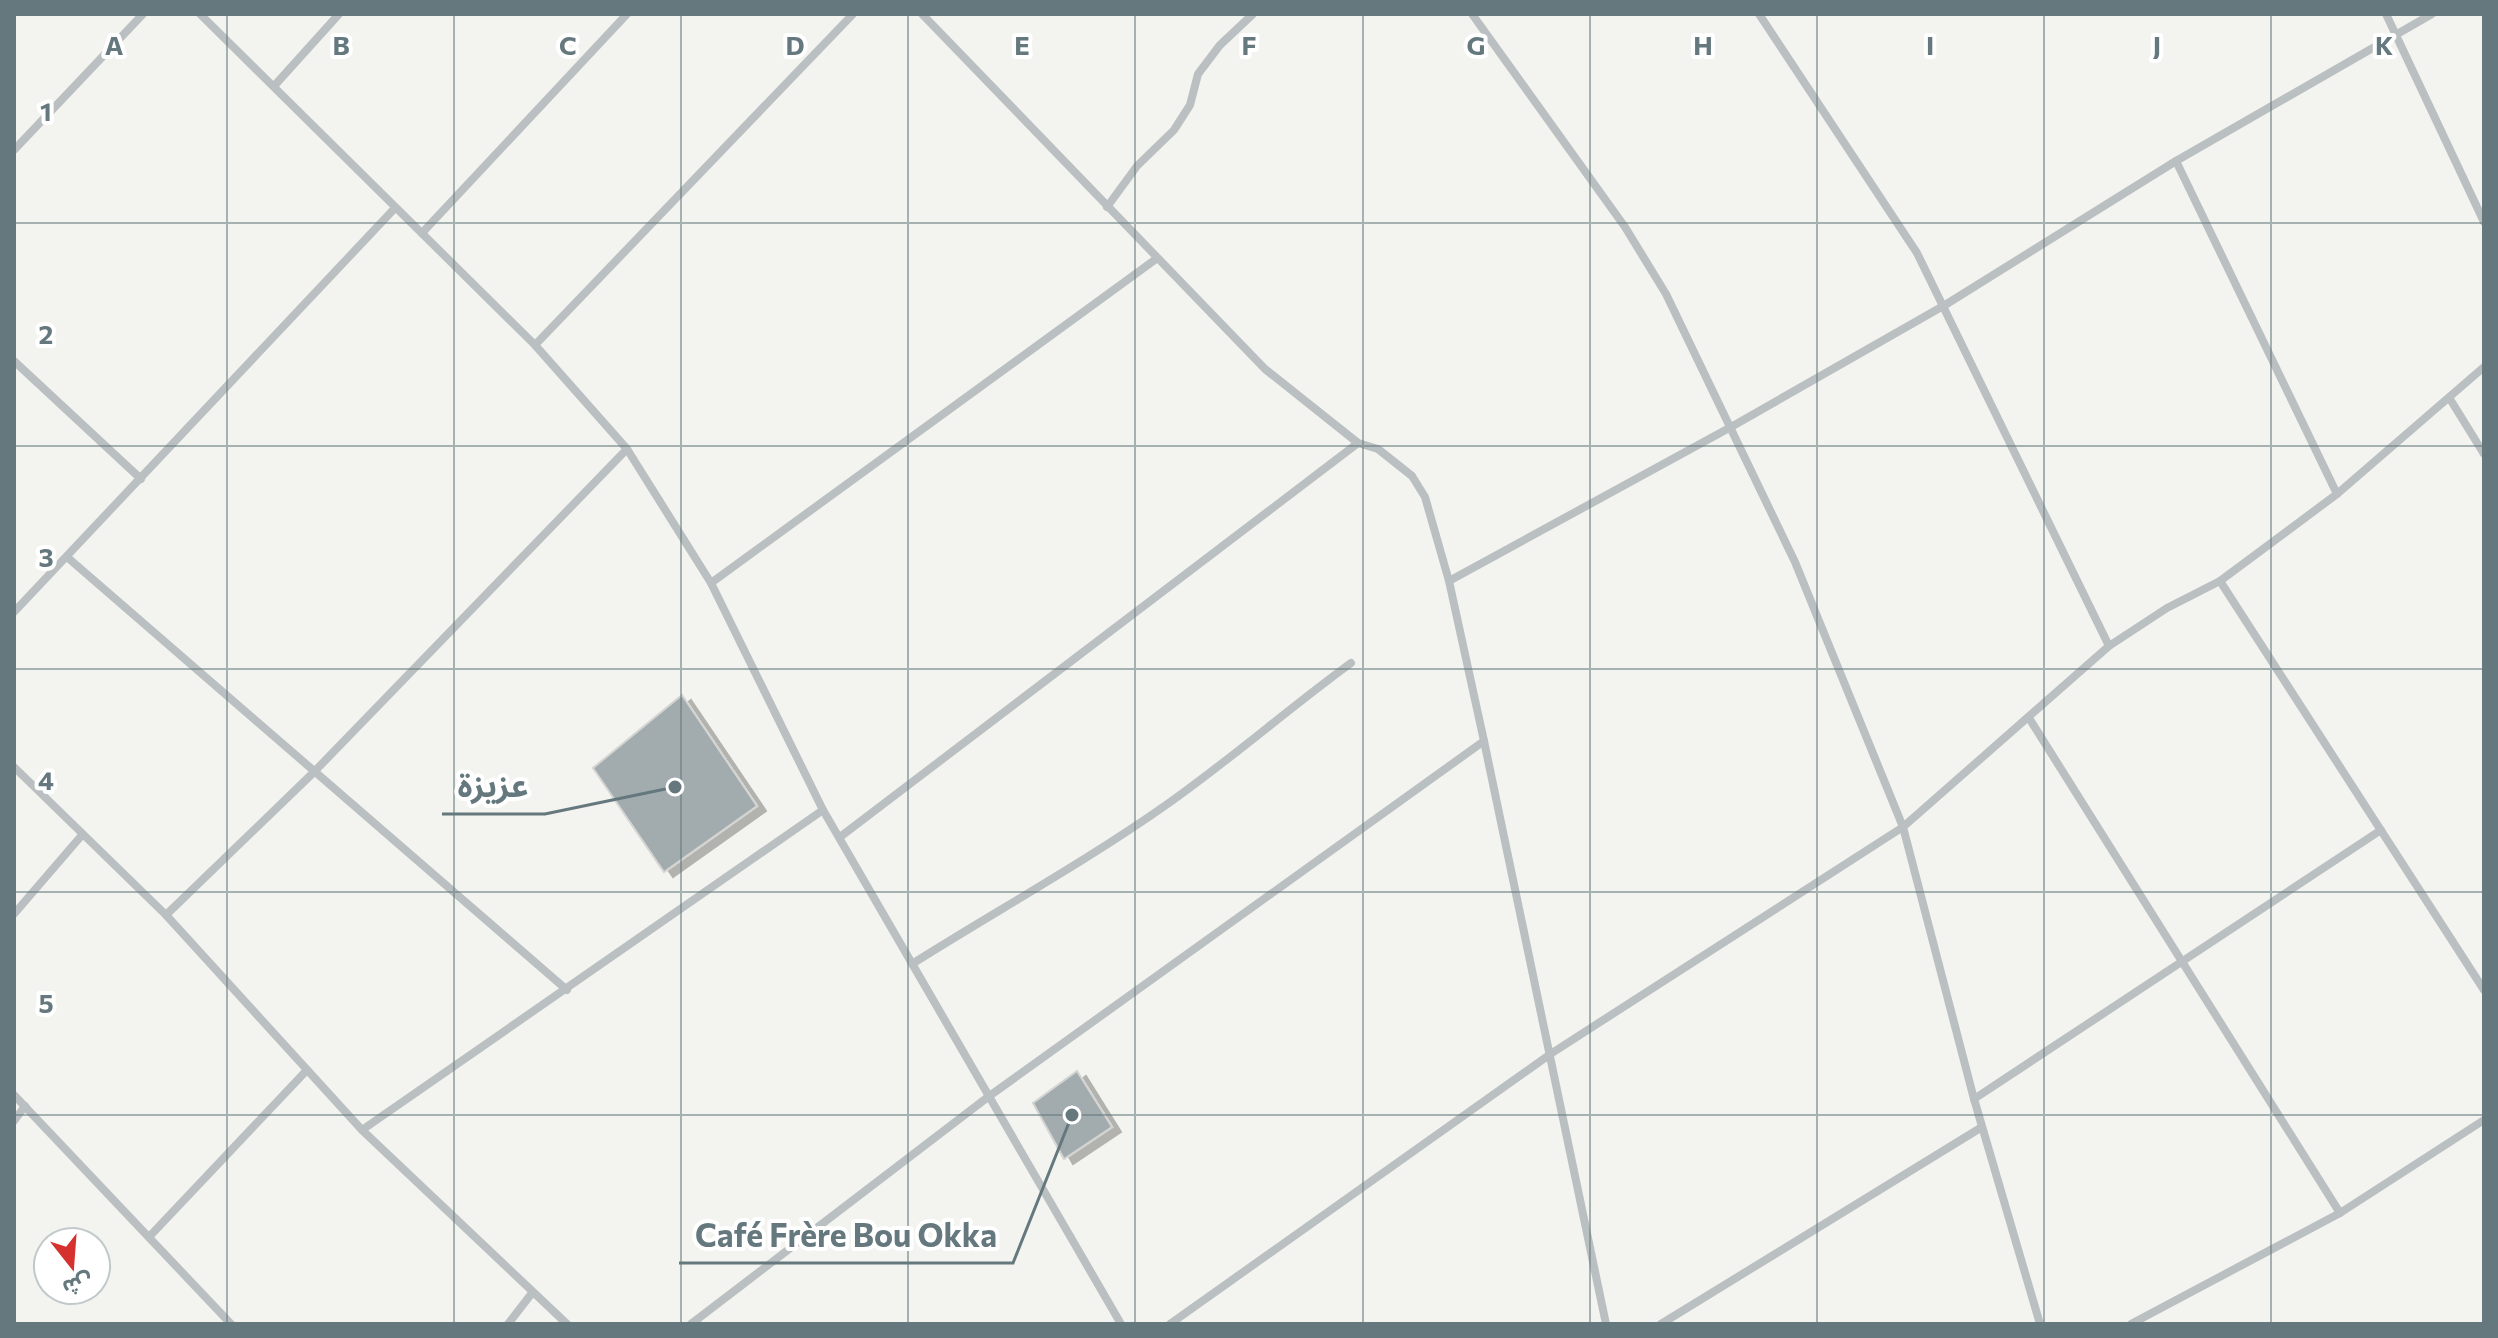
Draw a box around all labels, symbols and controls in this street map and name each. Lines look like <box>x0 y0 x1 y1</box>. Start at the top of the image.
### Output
text: A <box>105 29 124 60</box>
text: B <box>332 29 350 60</box>
text: C <box>559 29 577 60</box>
text: D <box>785 29 805 60</box>
text: E <box>1014 29 1030 60</box>
text: F <box>1241 29 1257 60</box>
text: G <box>1467 29 1485 60</box>
text: H <box>1693 29 1713 60</box>
text: I <box>1926 29 1934 60</box>
text: J <box>2153 29 2161 60</box>
text: K <box>2375 29 2393 60</box>
text: 1 <box>40 95 52 126</box>
text: 2 <box>39 318 53 349</box>
text: 3 <box>38 541 54 572</box>
callout: عزيزة <box>442 758 545 814</box>
text: 4 <box>38 764 54 795</box>
text: عزيزة <box>458 764 528 805</box>
text: 5 <box>38 987 54 1018</box>
callout: Café Frère Bou Okka <box>679 1207 1013 1263</box>
text: Café Frère Bou Okka <box>695 1214 997 1254</box>
north arrow <box>32 1226 112 1306</box>
text: ش <box>60 1268 96 1303</box>

